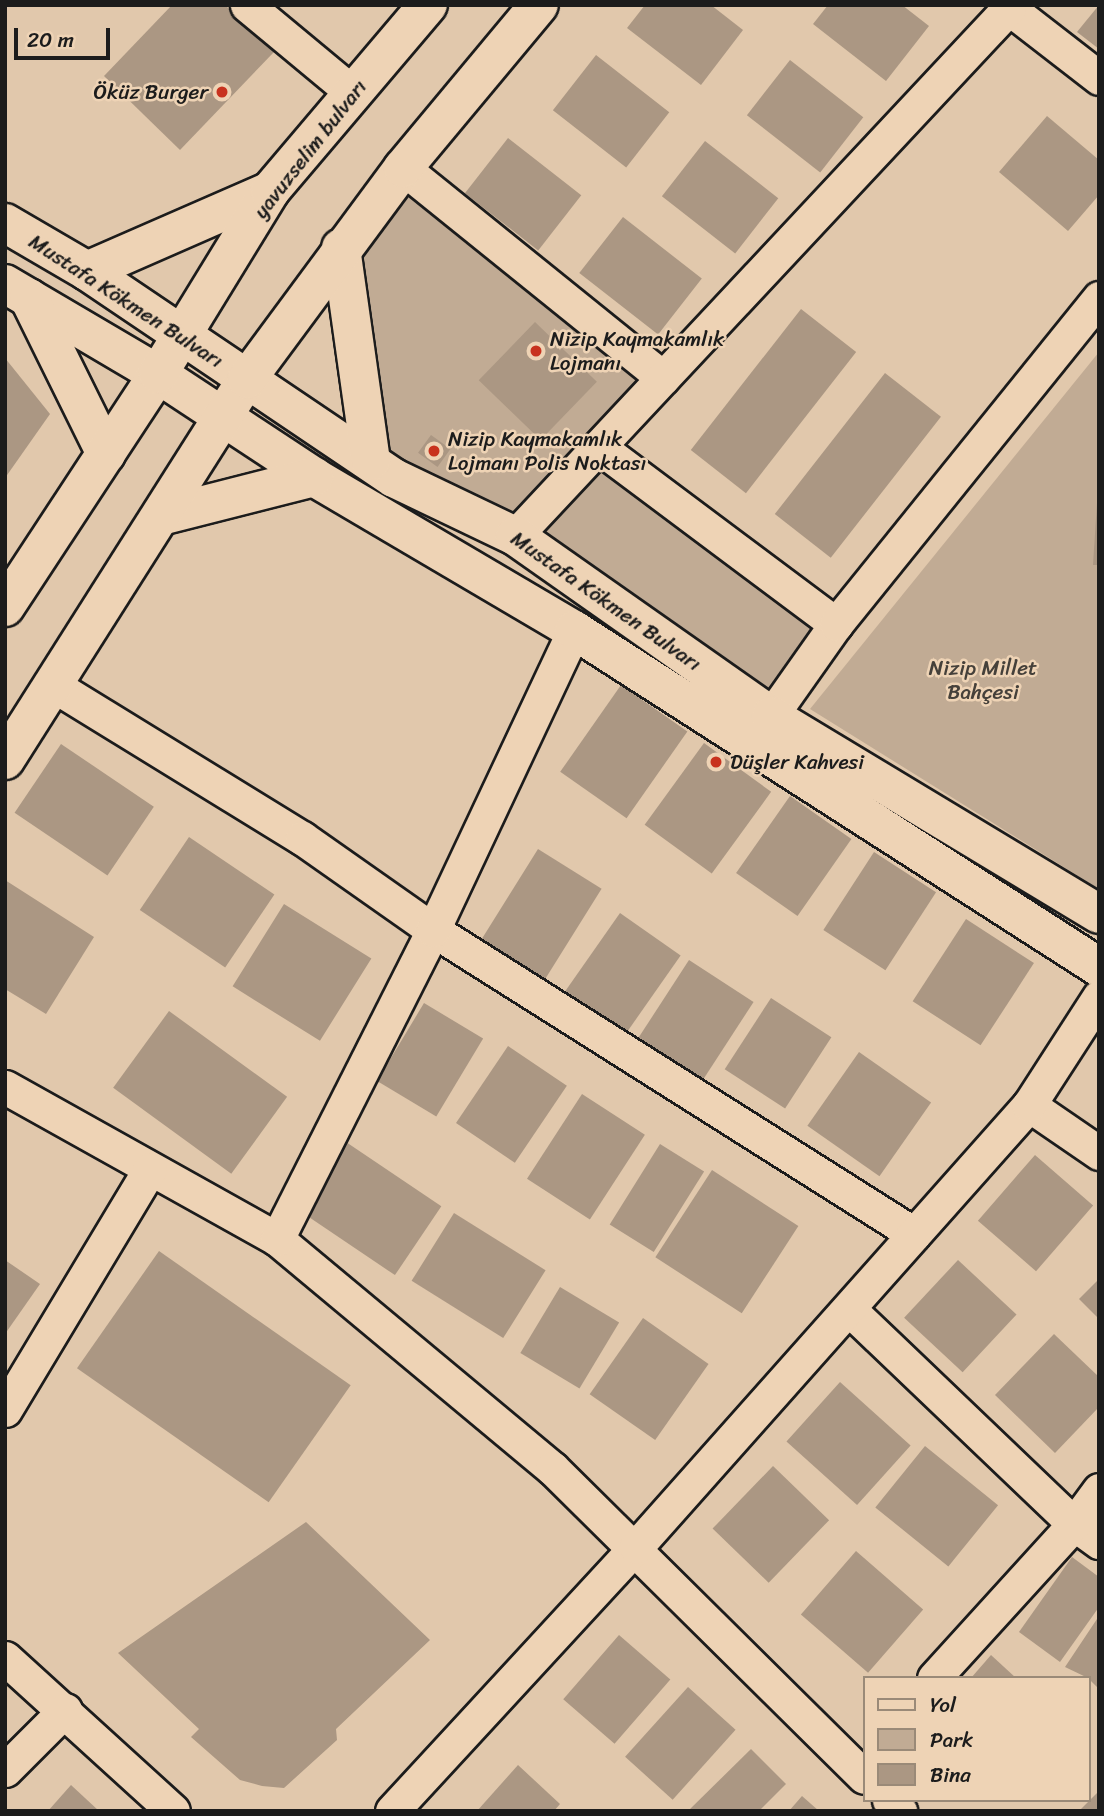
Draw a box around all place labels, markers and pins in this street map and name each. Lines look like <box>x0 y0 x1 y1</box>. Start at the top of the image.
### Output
place label: Öküz Burger <box>93 79 208 105</box>
marker: Öküz Burger <box>214 84 230 100</box>
place label: Nizip Kaymakamlık Lojmanı <box>550 326 724 376</box>
marker: Nizip Kaymakamlık Lojmanı <box>528 343 544 359</box>
place label: Nizip Kaymakamlık Lojmanı Polis Noktası <box>448 426 645 476</box>
marker: Nizip Kaymakamlık Lojmanı Polis Noktası <box>426 443 442 459</box>
place label: Düşler Kahvesi <box>730 749 864 775</box>
marker: Düşler Kahvesi <box>708 754 724 770</box>

